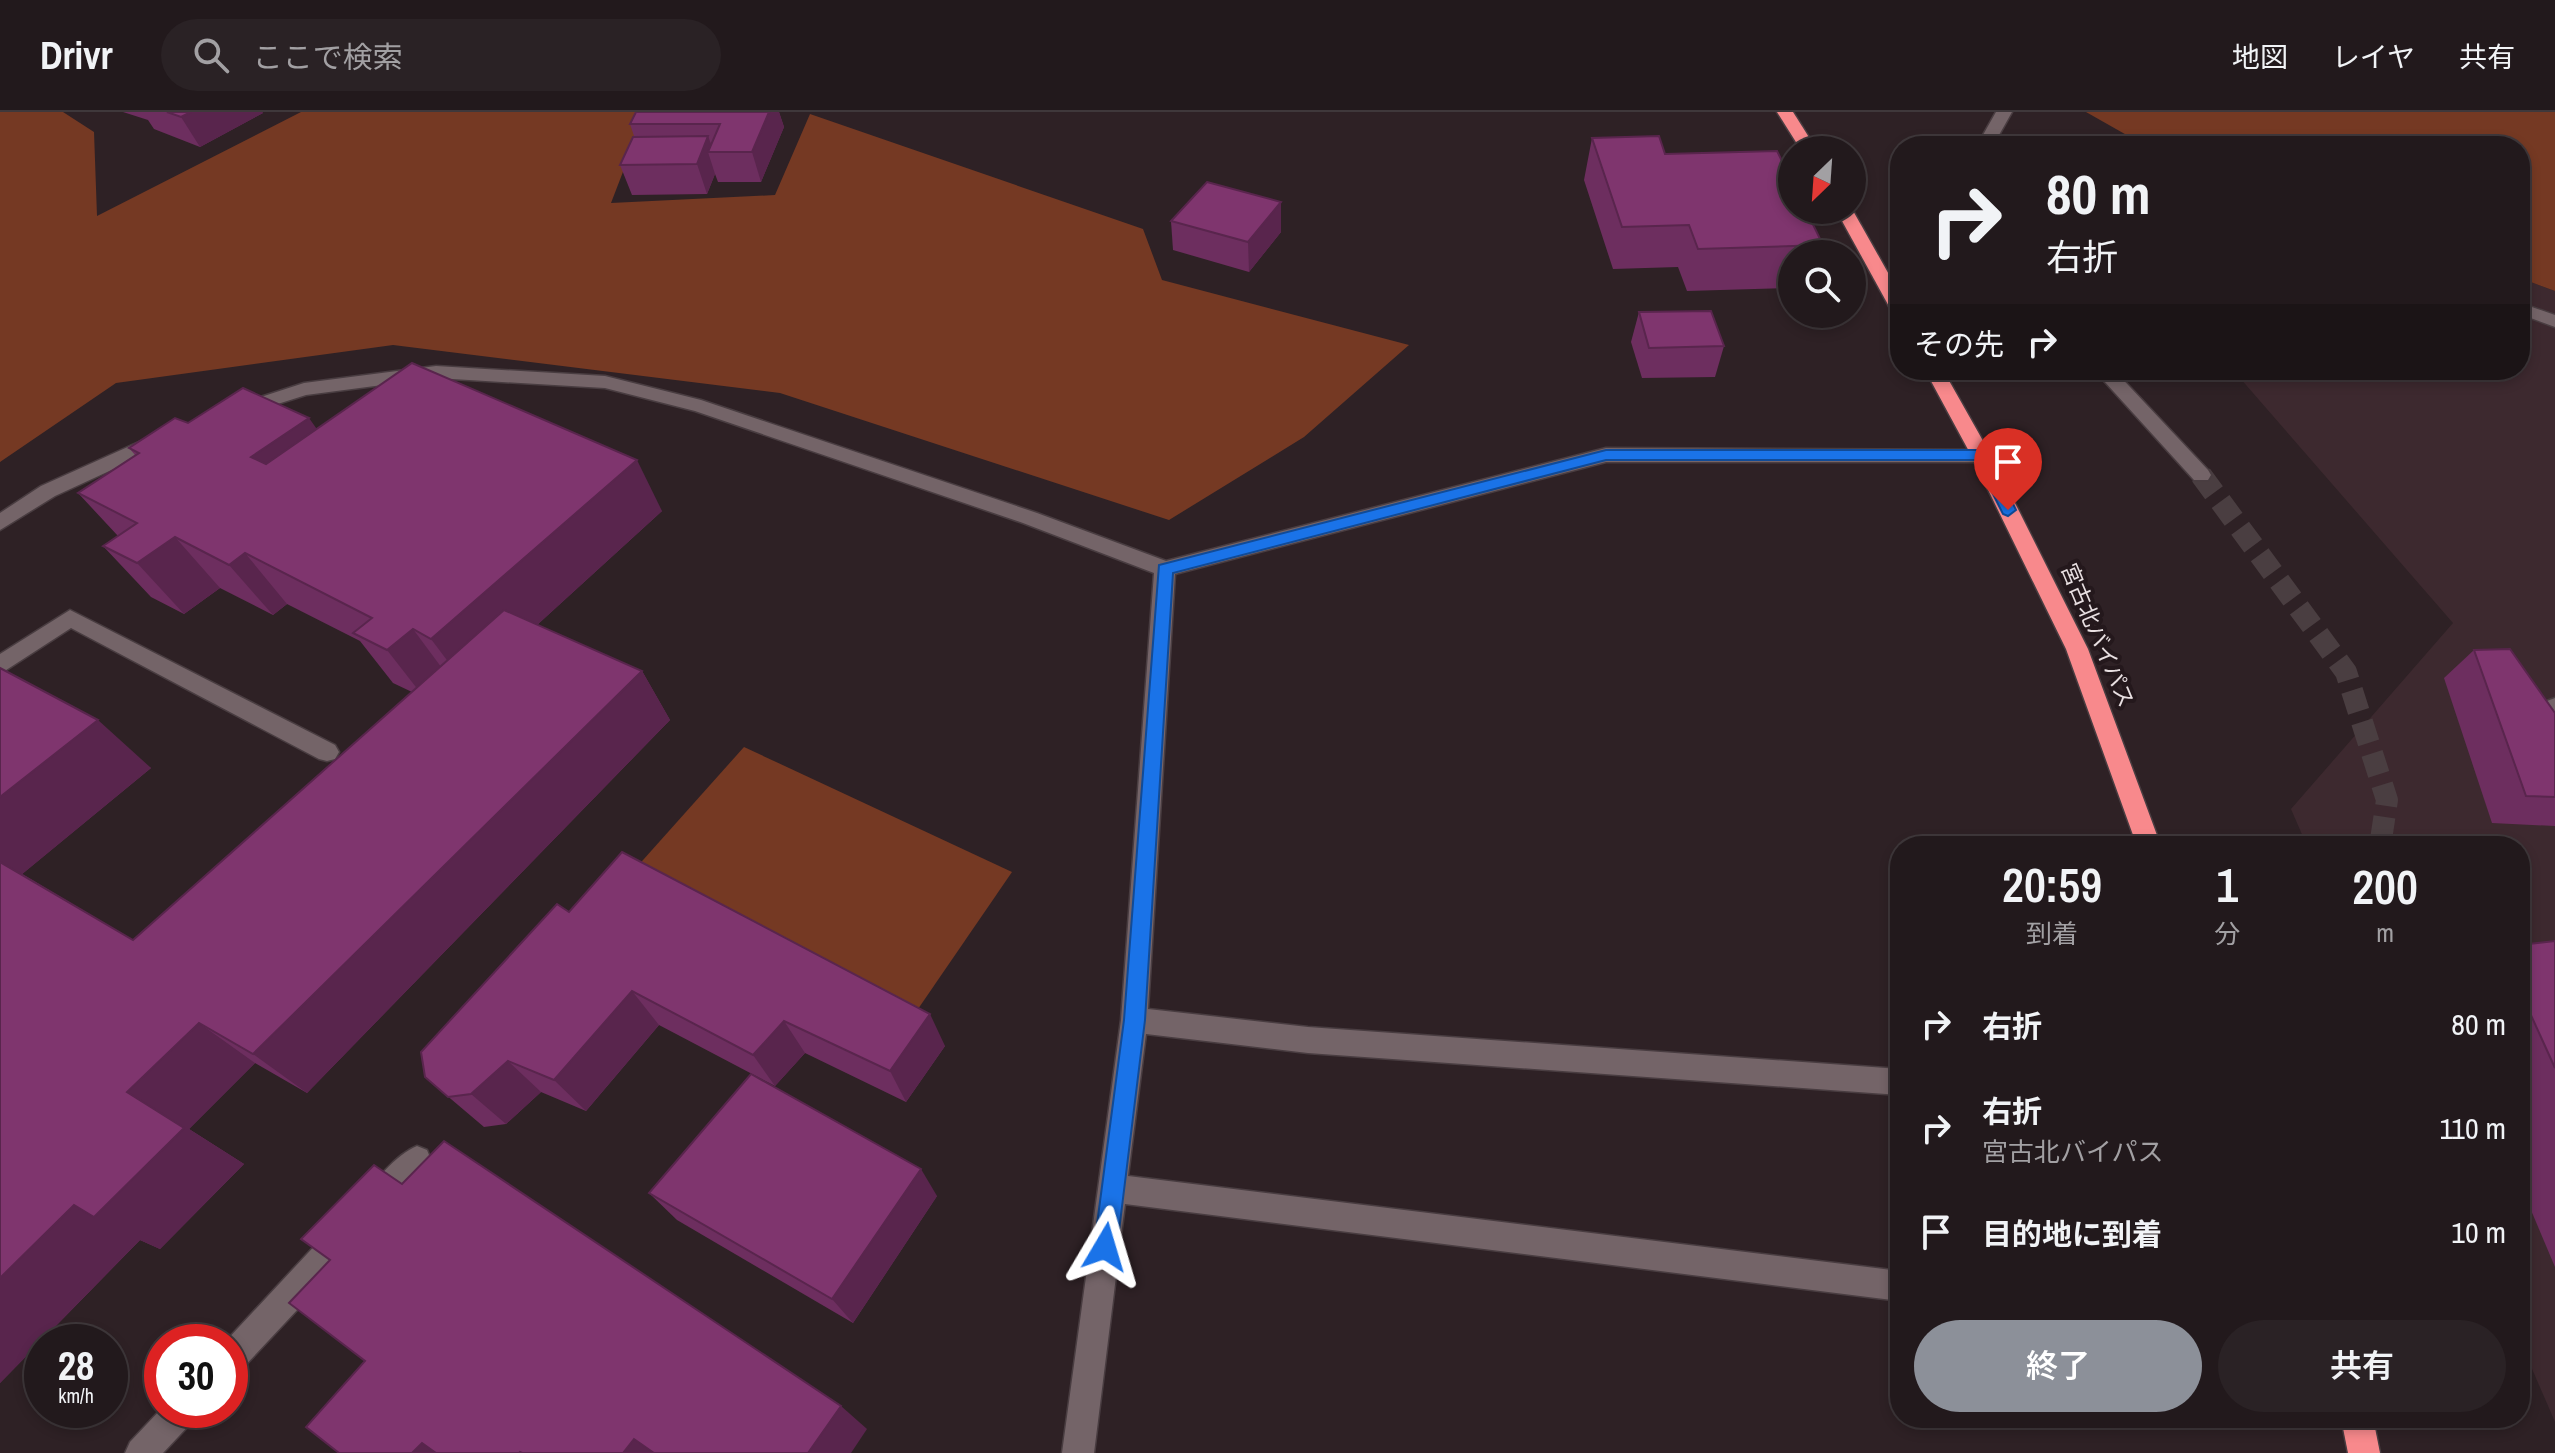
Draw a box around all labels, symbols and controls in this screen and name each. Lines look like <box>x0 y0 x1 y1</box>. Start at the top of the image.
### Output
search box <box>161 19 721 91</box>
text: Drivr <box>40 30 113 81</box>
icon: search <box>189 33 233 77</box>
text: ここで検索 <box>253 37 403 77</box>
text: 地図 <box>2232 38 2288 76</box>
text: レイヤ <box>2332 38 2415 76</box>
text: 共有 <box>2459 38 2515 76</box>
north arrow <box>1778 136 1866 224</box>
map controls <box>1778 136 1866 328</box>
text: 80 m <box>2046 156 2151 231</box>
icon: right <box>1914 168 2018 272</box>
text: 右折 <box>2046 233 2118 281</box>
button: search <box>1778 240 1866 328</box>
icon: right <box>2020 320 2064 364</box>
text: その先 <box>1914 324 2004 364</box>
pin <box>1974 428 2042 510</box>
icon: arrive <box>1986 440 2030 484</box>
street label: 宮古北バイパス <box>2054 558 2142 712</box>
text: 20:59 <box>2002 852 2102 917</box>
text: 1 <box>2216 852 2238 917</box>
text: 200 <box>2352 854 2418 919</box>
text: m <box>2376 915 2394 950</box>
text: 到着 <box>2026 916 2078 951</box>
text: 分 <box>2214 916 2240 951</box>
icon: right <box>1914 1002 1958 1046</box>
text: 80 m <box>2451 1004 2506 1044</box>
text: 右折 <box>1982 1006 2042 1046</box>
text: 右折 <box>1982 1091 2042 1131</box>
icon: right <box>1914 1106 1958 1150</box>
text: 110 m <box>2439 1108 2506 1148</box>
text: 宮古北バイパス <box>1982 1134 2163 1169</box>
position arrow <box>1063 1205 1147 1289</box>
icon: arrive <box>1914 1210 1958 1254</box>
text: 10 m <box>2451 1212 2506 1252</box>
text: 目的地に到着 <box>1982 1214 2162 1254</box>
button: 終了 <box>1914 1320 2202 1412</box>
button: 共有 <box>2218 1320 2506 1412</box>
speed limit sign: 30 <box>144 1324 248 1428</box>
text: 28 <box>58 1339 94 1392</box>
text: km/h <box>58 1382 94 1409</box>

